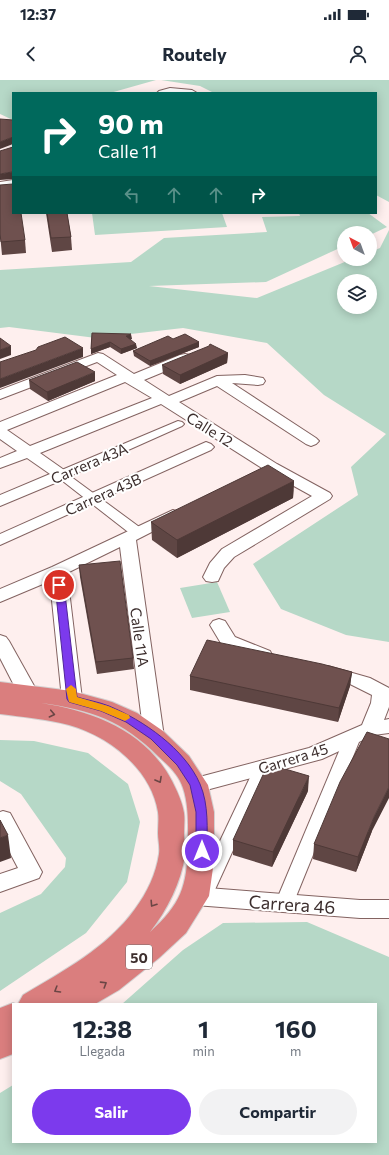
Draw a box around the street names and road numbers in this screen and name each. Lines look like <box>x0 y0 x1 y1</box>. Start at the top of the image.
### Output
street label: Calle 12 <box>183 408 237 450</box>
street label: Carrera 43A <box>48 439 130 487</box>
street label: Carrera 43B <box>62 469 144 519</box>
street label: Calle 11A <box>127 606 153 668</box>
street label: Carrera 45 <box>256 739 330 777</box>
street label: Carrera 46 <box>248 890 336 918</box>
road number: 50 <box>126 945 152 969</box>

